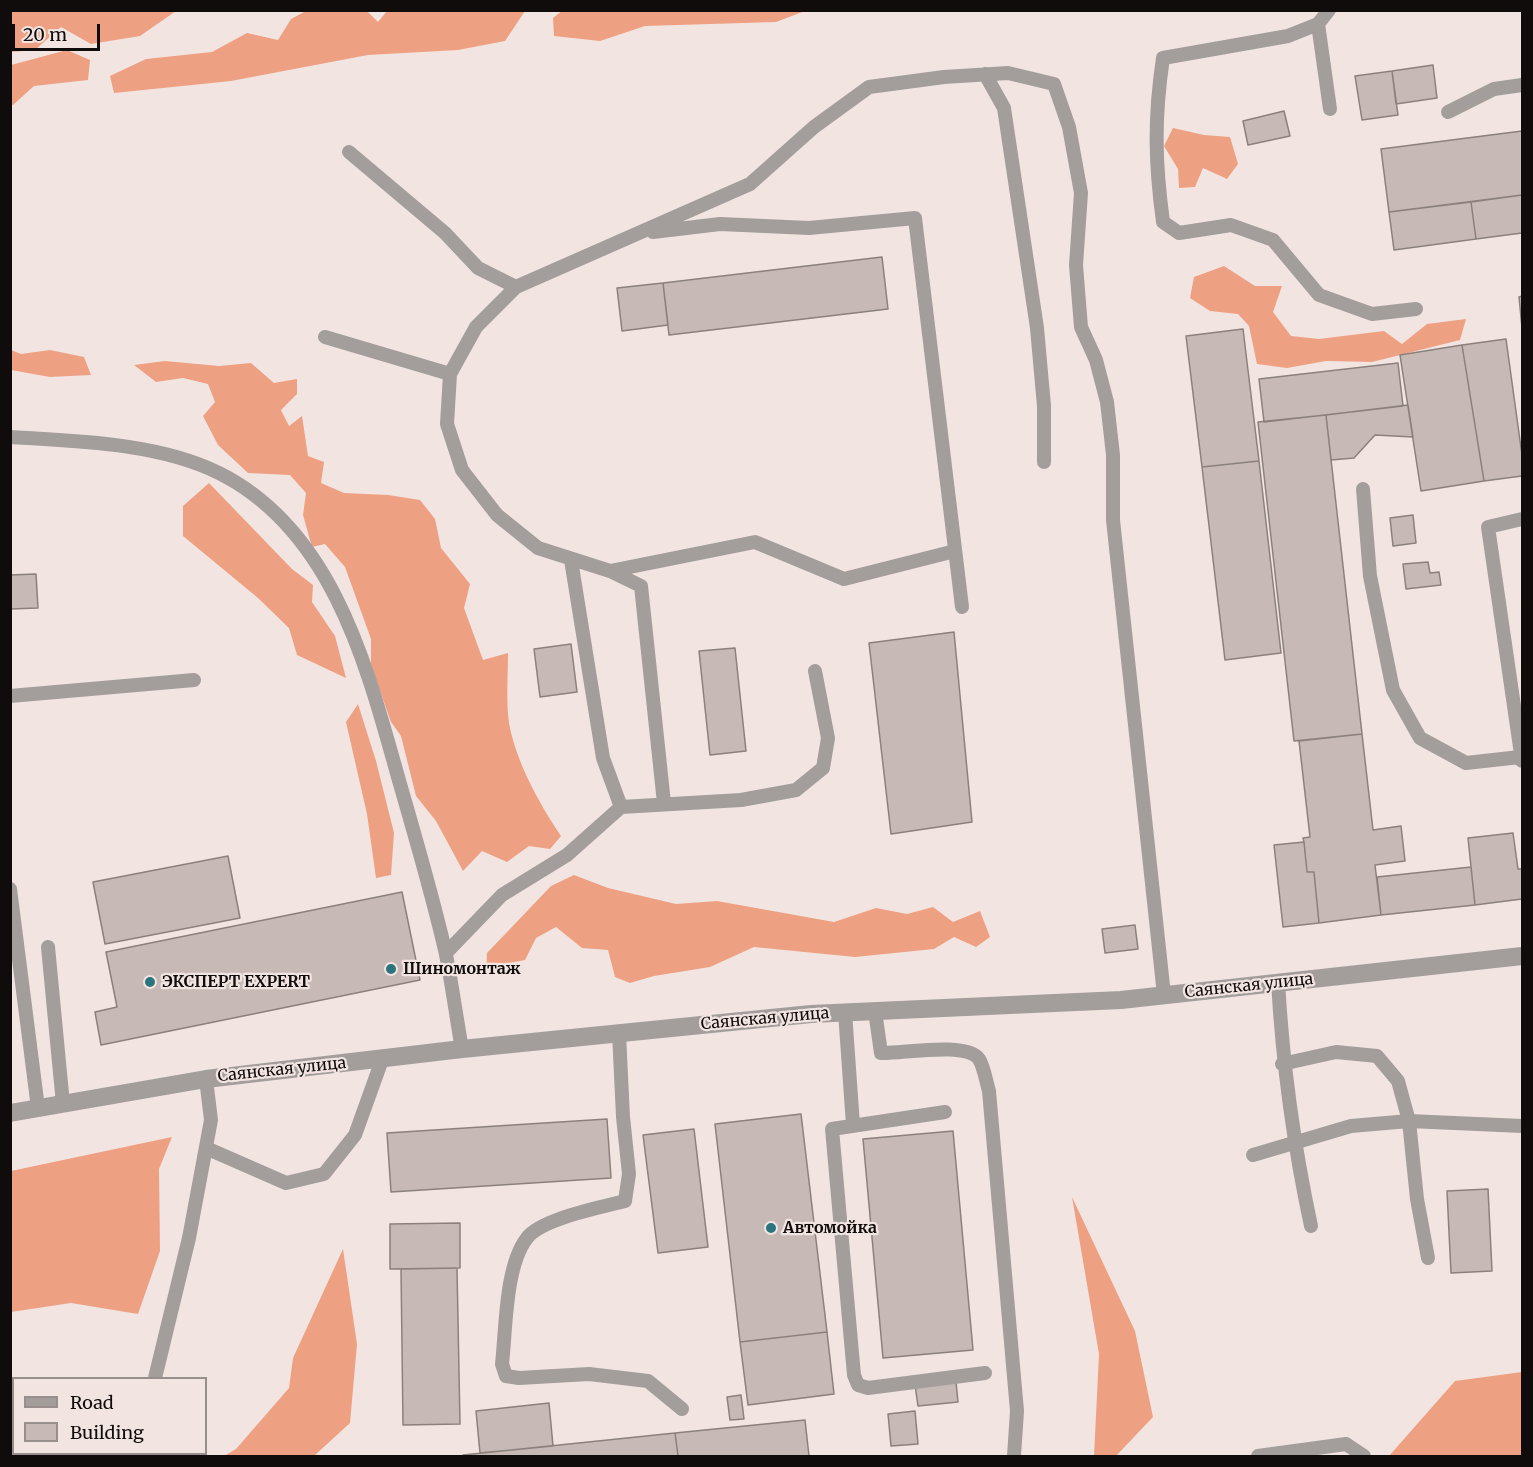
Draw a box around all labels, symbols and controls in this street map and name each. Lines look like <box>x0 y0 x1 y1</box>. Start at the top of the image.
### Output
scale bar <box>15 12 104 50</box>
text: 20 m <box>23 23 67 46</box>
place label: Шиномонтаж <box>403 959 521 979</box>
marker: Шиномонтаж <box>384 962 398 976</box>
street label: Саянская улица <box>1184 970 1314 1002</box>
place label: ЭКСПЕРТ EXPERT <box>162 972 310 992</box>
marker: ЭКСПЕРТ EXPERT <box>143 975 157 989</box>
street label: Саянская улица <box>700 1004 830 1034</box>
street label: Саянская улица <box>217 1054 347 1086</box>
place label: Автомойка <box>783 1218 877 1238</box>
marker: Автомойка <box>764 1221 778 1235</box>
legend <box>12 1377 207 1455</box>
text: Road <box>70 1391 114 1414</box>
text: Building <box>70 1421 144 1444</box>

